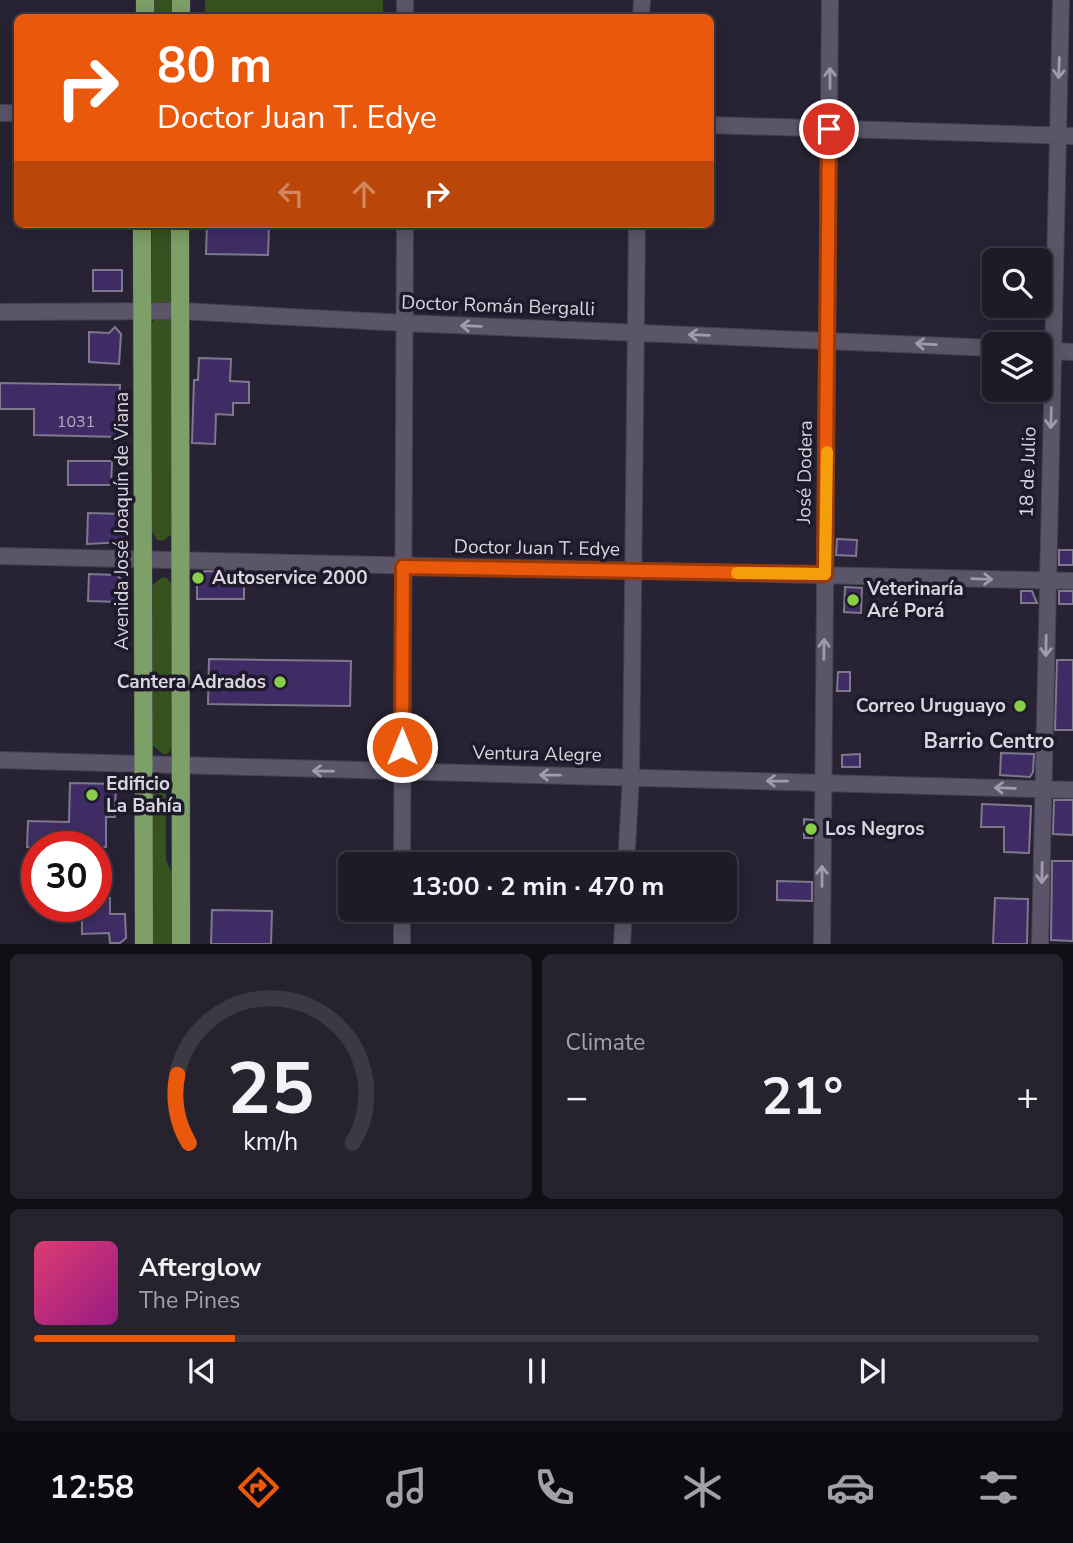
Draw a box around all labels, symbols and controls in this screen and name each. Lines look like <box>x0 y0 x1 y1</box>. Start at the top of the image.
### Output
text: 80 m <box>157 32 272 99</box>
icon: right <box>42 42 133 133</box>
one-way arrow <box>1052 56 1066 79</box>
one-way arrow <box>823 67 837 90</box>
text: Doctor Juan T. Edye <box>157 96 437 139</box>
pin <box>799 99 859 159</box>
icon: arrive <box>810 110 848 148</box>
icon: left <box>272 175 310 213</box>
icon: ahead <box>345 175 383 213</box>
icon: right <box>418 175 456 213</box>
map controls <box>982 248 1052 402</box>
button: search <box>982 248 1052 318</box>
street label: Doctor Román Bergalli <box>401 290 595 322</box>
one-way arrow <box>460 320 483 333</box>
one-way arrow <box>687 328 710 341</box>
button: layers <box>982 332 1052 402</box>
one-way arrow <box>915 337 938 350</box>
street label: Avenida José Joaquín de Viana <box>109 392 135 650</box>
one-way arrow <box>1044 406 1058 429</box>
house number: 1031 <box>57 411 95 433</box>
street label: José Dodera <box>791 420 819 525</box>
street label: 18 de Julio <box>1013 426 1043 518</box>
street label: Doctor Juan T. Edye <box>454 534 620 562</box>
place label: Autoservice 2000 <box>212 565 368 591</box>
marker: Autoservice 2000 <box>190 570 206 586</box>
one-way arrow <box>970 572 993 585</box>
place label: Veterinaría Aré Porá <box>866 576 964 624</box>
marker: Veterinaría Aré Porá <box>845 592 861 608</box>
one-way arrow <box>1039 634 1052 657</box>
one-way arrow <box>817 638 831 661</box>
place label: Cantera Adrados <box>117 669 266 695</box>
marker: Cantera Adrados <box>272 674 288 690</box>
place label: Correo Uruguayo <box>856 693 1006 719</box>
marker: Correo Uruguayo <box>1012 698 1028 714</box>
position arrow <box>365 710 439 784</box>
district label: Barrio Centro <box>924 727 1054 755</box>
street label: Ventura Alegre <box>471 740 602 768</box>
one-way arrow <box>311 764 334 777</box>
one-way arrow <box>539 769 562 782</box>
place label: Edificio La Bahía <box>106 771 182 819</box>
one-way arrow <box>766 774 789 787</box>
one-way arrow <box>994 781 1017 795</box>
marker: Edificio La Bahía <box>84 787 100 803</box>
place label: Los Negros <box>825 816 924 842</box>
marker: Los Negros <box>803 821 819 837</box>
speed limit sign: 30 <box>21 831 112 922</box>
one-way arrow <box>1035 861 1048 884</box>
one-way arrow <box>815 865 829 888</box>
text: 13:00 · 2 min · 470 m <box>411 869 664 904</box>
text: Climate <box>566 1027 645 1058</box>
text: 25 <box>227 1039 314 1139</box>
text: 21° <box>761 1061 843 1132</box>
text: − <box>566 1072 588 1123</box>
text: + <box>1016 1072 1039 1123</box>
text: km/h <box>243 1124 298 1158</box>
text: Afterglow <box>139 1250 262 1285</box>
text: The Pines <box>139 1285 240 1316</box>
icon: previous <box>183 1352 221 1390</box>
icon: pause <box>518 1352 556 1390</box>
icon: next <box>853 1352 891 1390</box>
icon: directions <box>234 1463 283 1512</box>
icon: music <box>382 1463 431 1512</box>
icon: phone <box>530 1463 579 1512</box>
icon: climate <box>678 1463 727 1512</box>
icon: car <box>826 1463 875 1512</box>
icon: filters <box>974 1463 1023 1512</box>
text: 12:58 <box>50 1466 134 1509</box>

